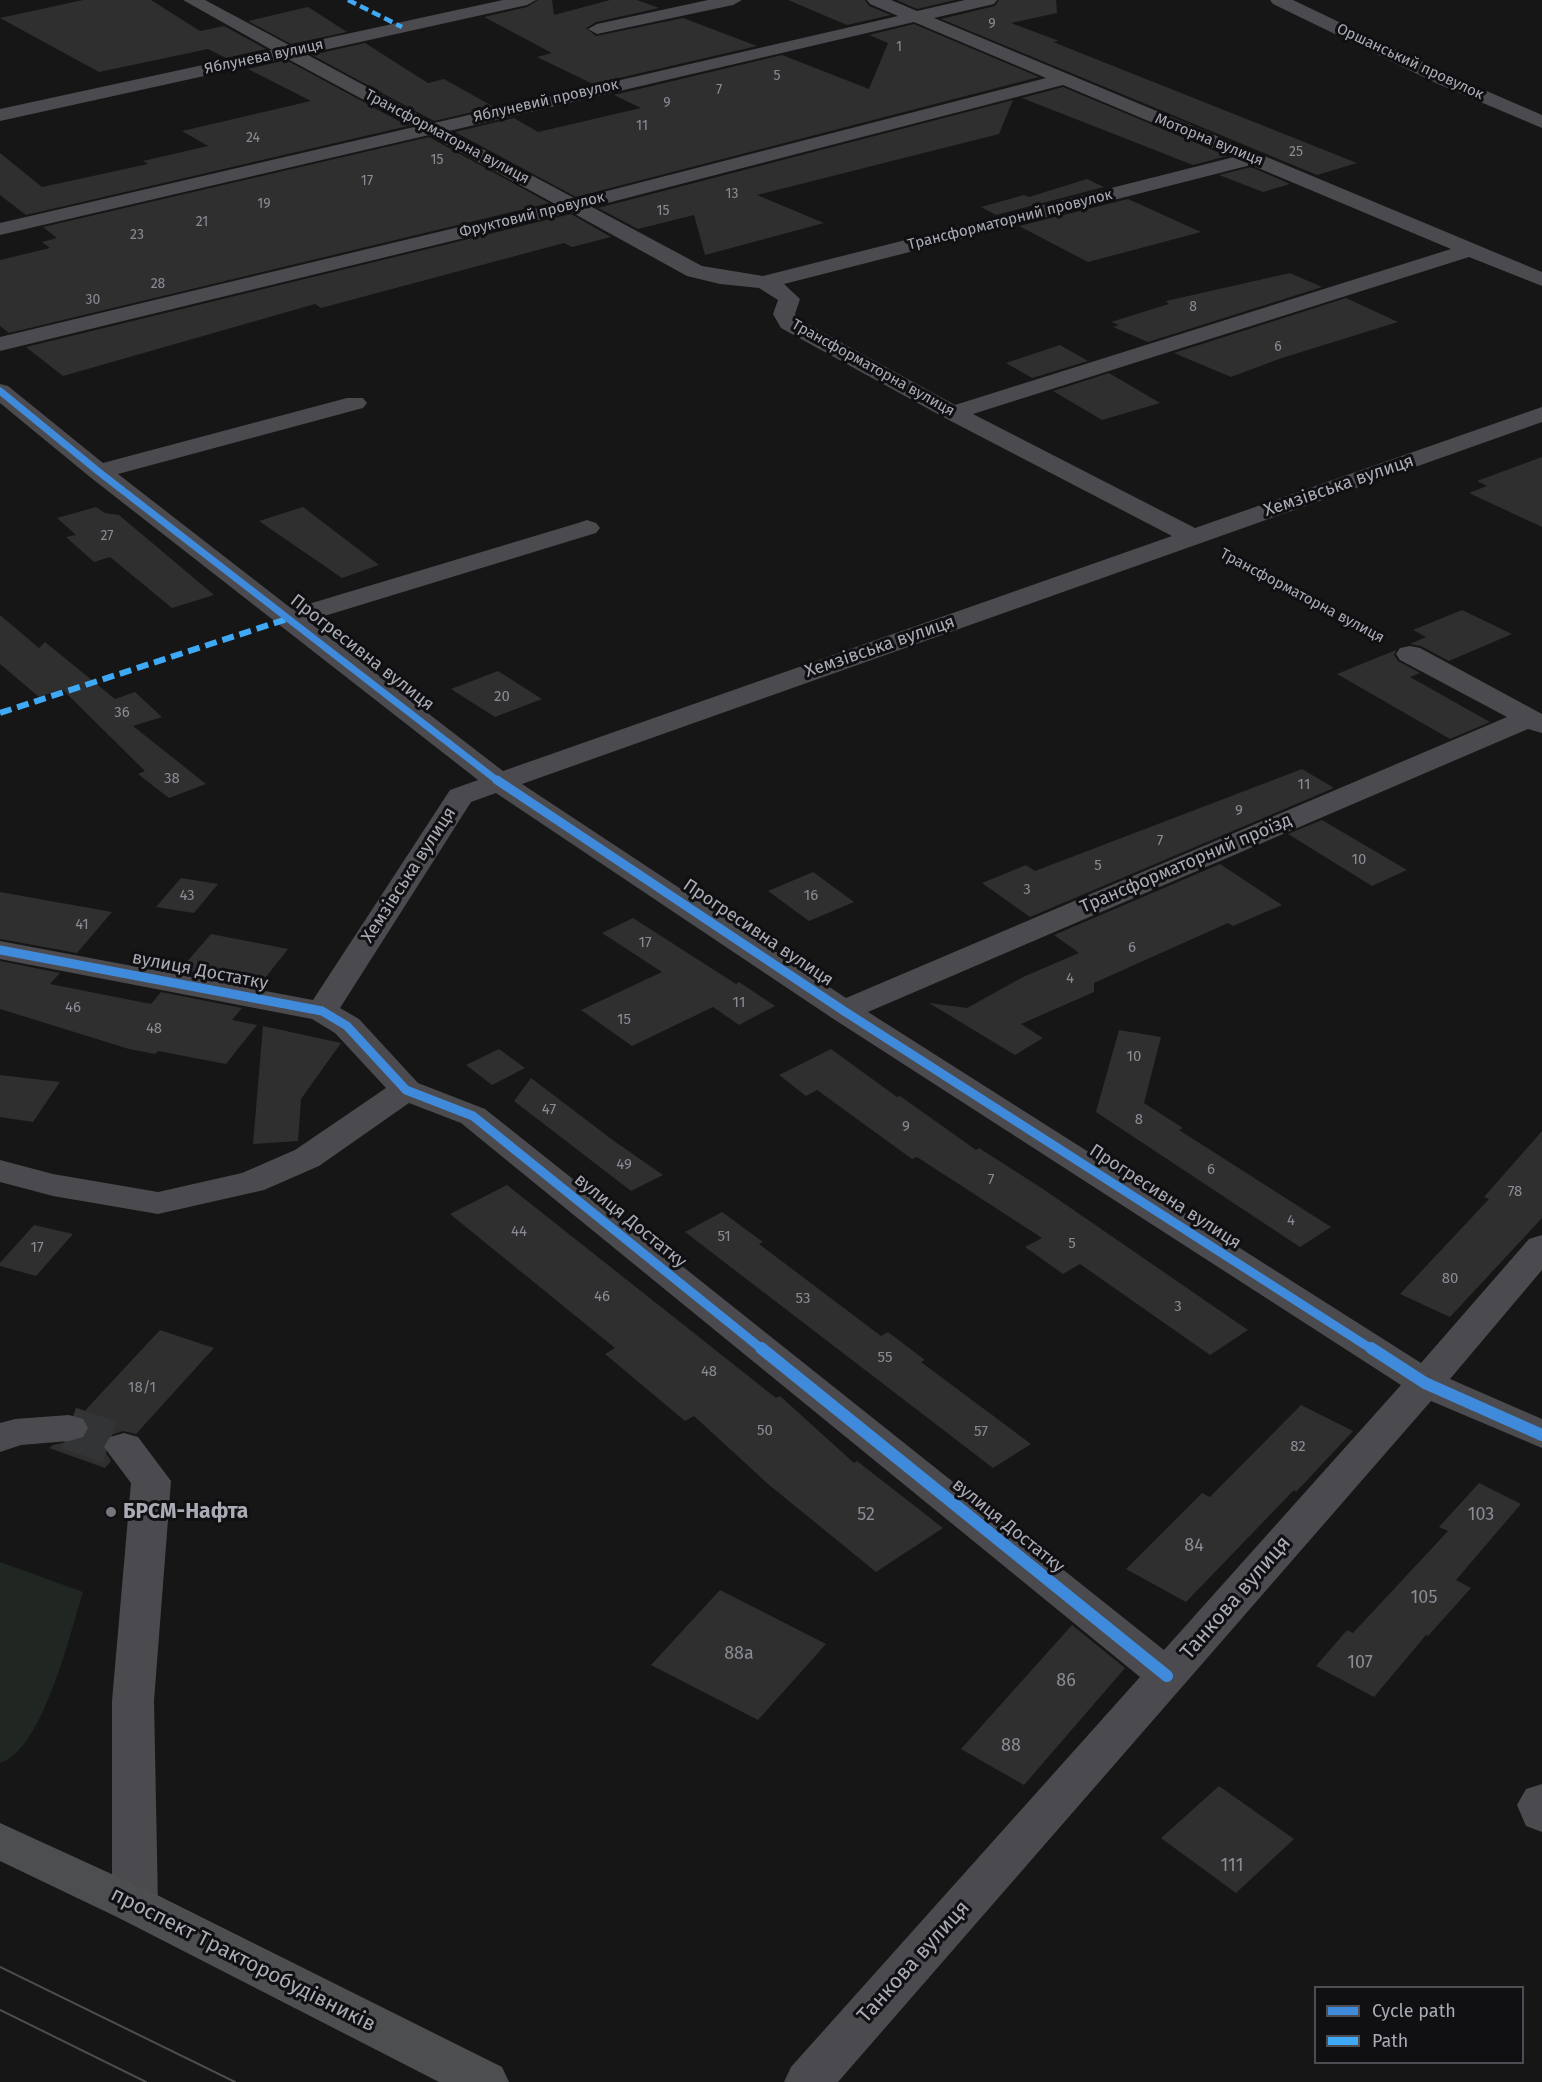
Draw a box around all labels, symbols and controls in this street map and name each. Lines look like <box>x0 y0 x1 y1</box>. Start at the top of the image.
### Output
house number: 9 <box>988 16 996 32</box>
street label: Оршанський провулок <box>1334 20 1486 104</box>
street label: Яблунева вулиця <box>203 36 325 78</box>
house number: 1 <box>896 39 902 55</box>
house number: 5 <box>773 68 781 84</box>
street label: Яблуневий провулок <box>472 76 620 126</box>
house number: 7 <box>716 82 722 98</box>
street label: Трансформаторна вулиця <box>362 86 532 188</box>
house number: 9 <box>663 95 671 111</box>
street label: Моторна вулиця <box>1152 110 1266 170</box>
house number: 11 <box>636 118 648 134</box>
house number: 24 <box>246 130 260 146</box>
house number: 25 <box>1289 144 1303 160</box>
house number: 15 <box>430 152 444 168</box>
house number: 17 <box>361 173 373 189</box>
house number: 13 <box>725 186 739 202</box>
street label: Трансформаторний провулок <box>906 186 1114 254</box>
street label: Фруктовий провулок <box>458 188 606 242</box>
house number: 19 <box>257 196 271 212</box>
house number: 15 <box>656 203 670 219</box>
house number: 21 <box>196 214 208 230</box>
house number: 23 <box>130 227 144 243</box>
house number: 28 <box>151 276 165 292</box>
house number: 30 <box>86 292 100 308</box>
house number: 8 <box>1189 299 1197 315</box>
street label: Трансформаторна вулиця <box>788 316 958 420</box>
house number: 6 <box>1274 339 1282 355</box>
street label: Хемзівська вулиця <box>1261 450 1417 522</box>
house number: 27 <box>100 528 114 544</box>
street label: Трансформаторна вулиця <box>1217 545 1387 647</box>
street label: Прогресивна вулиця <box>286 590 438 716</box>
street label: Хемзівська вулиця <box>802 611 958 683</box>
house number: 20 <box>494 688 510 706</box>
house number: 36 <box>114 704 130 722</box>
house number: 38 <box>164 770 180 788</box>
house number: 11 <box>1298 776 1310 794</box>
house number: 9 <box>1235 802 1243 820</box>
street label: Хемзівська вулиця <box>357 803 461 947</box>
street label: Трансформаторний проїзд <box>1077 810 1295 918</box>
house number: 7 <box>1157 832 1163 850</box>
house number: 10 <box>1352 851 1366 869</box>
house number: 5 <box>1094 857 1102 875</box>
street label: Прогресивна вулиця <box>679 875 837 991</box>
house number: 3 <box>1023 881 1031 899</box>
house number: 43 <box>179 887 195 905</box>
house number: 16 <box>804 887 818 905</box>
house number: 41 <box>75 916 89 934</box>
house number: 17 <box>638 934 652 952</box>
house number: 6 <box>1128 939 1136 957</box>
street label: вулиця Достатку <box>130 947 270 995</box>
house number: 4 <box>1066 970 1074 988</box>
house number: 11 <box>733 994 745 1012</box>
house number: 46 <box>65 999 81 1017</box>
house number: 15 <box>617 1011 631 1029</box>
house number: 48 <box>146 1020 162 1038</box>
house number: 10 <box>1127 1048 1141 1066</box>
house number: 47 <box>542 1101 556 1119</box>
house number: 8 <box>1135 1111 1143 1129</box>
house number: 9 <box>902 1118 910 1136</box>
street label: Прогресивна вулиця <box>1085 1140 1245 1254</box>
house number: 49 <box>616 1156 632 1174</box>
house number: 6 <box>1207 1161 1215 1179</box>
street label: вулиця Достатку <box>570 1169 690 1273</box>
house number: 7 <box>988 1171 994 1189</box>
house number: 78 <box>1508 1183 1522 1201</box>
house number: 4 <box>1287 1212 1295 1230</box>
house number: 44 <box>511 1223 527 1241</box>
house number: 51 <box>717 1228 731 1246</box>
house number: 5 <box>1068 1235 1076 1253</box>
house number: 17 <box>30 1239 44 1257</box>
house number: 80 <box>1442 1270 1458 1288</box>
house number: 46 <box>594 1288 610 1306</box>
house number: 53 <box>796 1290 810 1308</box>
house number: 3 <box>1174 1298 1182 1316</box>
house number: 55 <box>878 1349 892 1367</box>
house number: 48 <box>701 1363 717 1381</box>
house number: 18/1 <box>128 1379 156 1397</box>
house number: 50 <box>757 1422 773 1440</box>
house number: 57 <box>974 1423 988 1441</box>
house number: 82 <box>1290 1438 1306 1456</box>
street label: вулиця Достатку <box>948 1474 1068 1578</box>
place label: БРСМ-Нафта <box>123 1499 248 1525</box>
house number: 52 <box>857 1504 875 1526</box>
house number: 103 <box>1468 1504 1494 1526</box>
marker: БРСМ-Нафта <box>104 1505 118 1519</box>
street label: Танкова вулиця <box>1175 1531 1297 1665</box>
house number: 84 <box>1184 1535 1204 1557</box>
house number: 105 <box>1411 1587 1437 1609</box>
house number: 88а <box>724 1643 754 1665</box>
house number: 107 <box>1347 1652 1373 1674</box>
house number: 86 <box>1056 1670 1076 1692</box>
house number: 88 <box>1001 1735 1021 1757</box>
house number: 111 <box>1221 1855 1243 1877</box>
street label: проспект Тракторобудівників <box>106 1882 380 2038</box>
street label: Танкова вулиця <box>853 1896 975 2028</box>
legend <box>1314 1986 1524 2064</box>
text: Cycle path <box>1372 2000 1456 2022</box>
text: Path <box>1372 2030 1408 2052</box>

